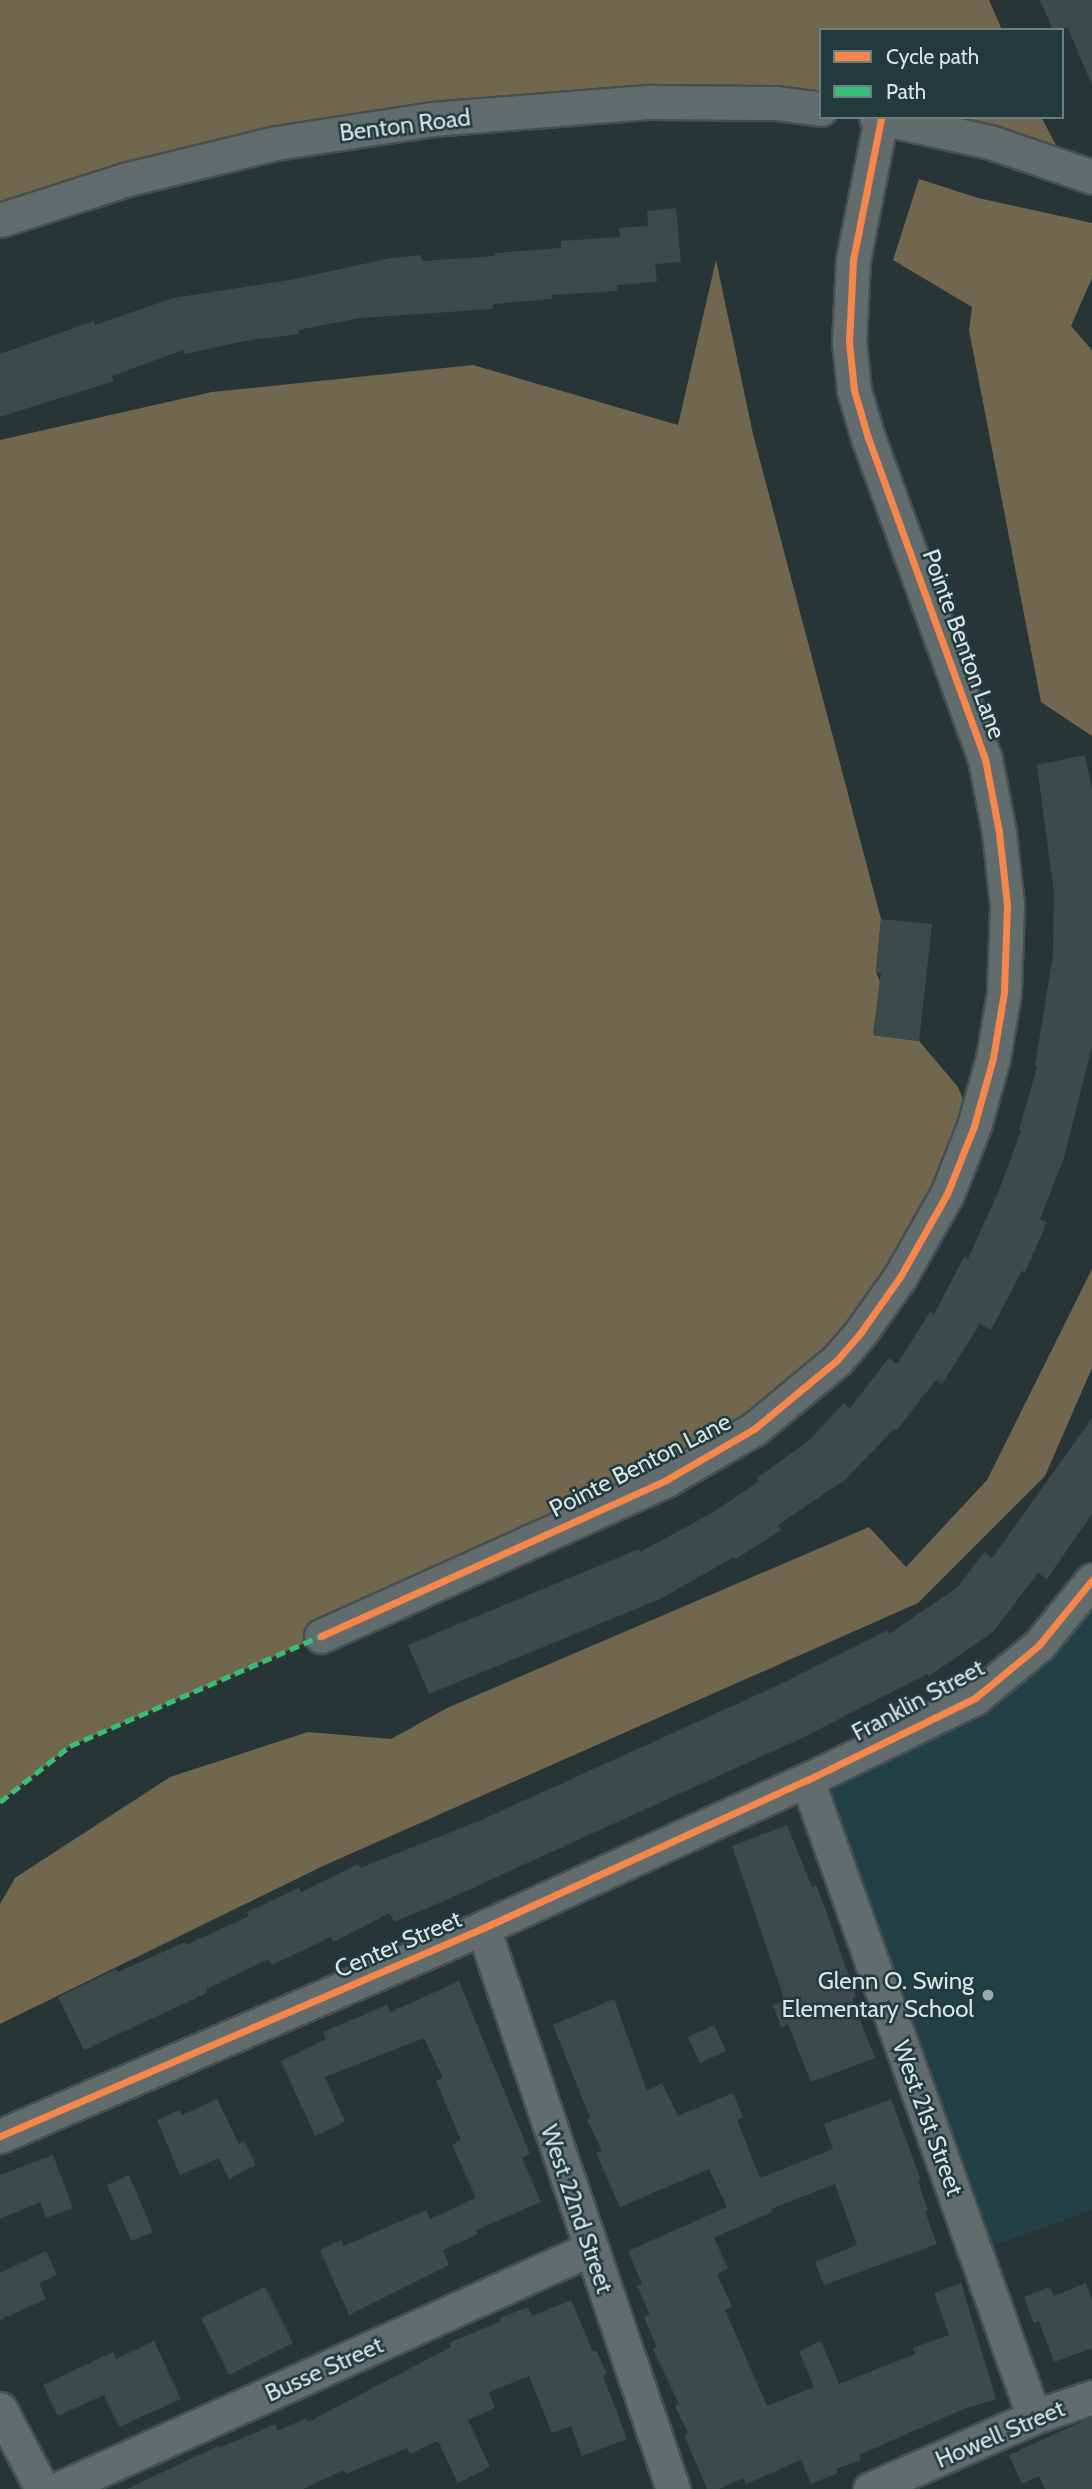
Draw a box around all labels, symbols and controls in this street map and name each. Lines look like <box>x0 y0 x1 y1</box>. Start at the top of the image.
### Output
legend <box>819 28 1064 119</box>
text: Cycle path <box>886 44 979 69</box>
text: Path <box>886 79 926 104</box>
street label: Benton Road <box>338 103 472 147</box>
street label: Pointe Benton Lane <box>916 545 1012 743</box>
street label: Pointe Benton Lane <box>544 1407 736 1523</box>
street label: Franklin Street <box>847 1653 989 1747</box>
street label: Center Street <box>330 1904 466 1984</box>
place label: Glenn O. Swing Elementary School <box>782 1967 974 2023</box>
marker: Glenn O. Swing Elementary School <box>980 1987 996 2003</box>
street label: West 21st Street <box>887 2036 969 2200</box>
street label: West 22nd Street <box>535 2121 619 2297</box>
street label: Busse Street <box>261 2330 387 2408</box>
street label: Howell Street <box>931 2394 1069 2474</box>

